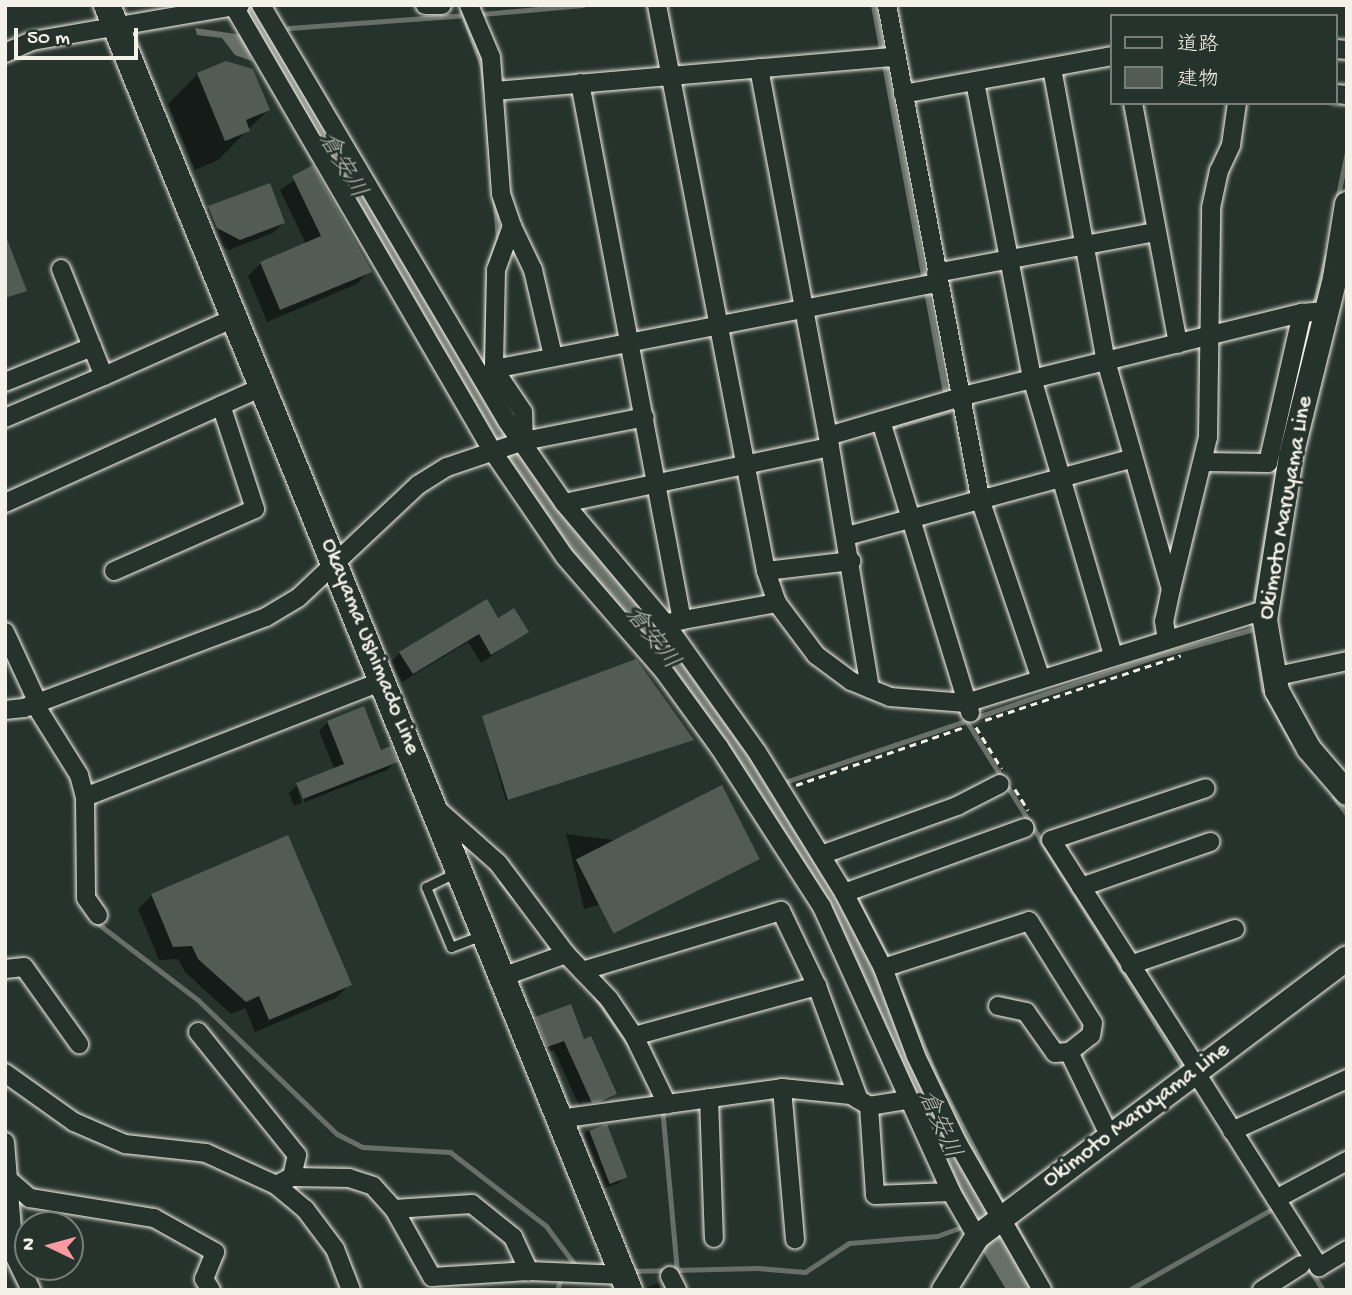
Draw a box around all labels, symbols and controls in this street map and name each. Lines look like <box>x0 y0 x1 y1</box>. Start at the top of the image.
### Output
scale bar <box>18 14 142 58</box>
legend <box>1110 14 1338 105</box>
text: 50 m <box>27 27 70 52</box>
text: 道路 <box>1177 34 1219 59</box>
text: 建物 <box>1177 69 1219 94</box>
water label: 倉安川 <box>311 128 371 204</box>
street label: Okimoto Maruyama Line <box>1254 394 1320 622</box>
street label: Okayama Ushimado Line <box>313 535 425 759</box>
water label: 倉安川 <box>617 602 685 676</box>
street label: Okimoto Maruyama Line <box>1038 1037 1236 1195</box>
water label: 倉安川 <box>910 1086 966 1164</box>
north arrow <box>14 1211 84 1281</box>
text: N <box>18 1237 42 1251</box>

